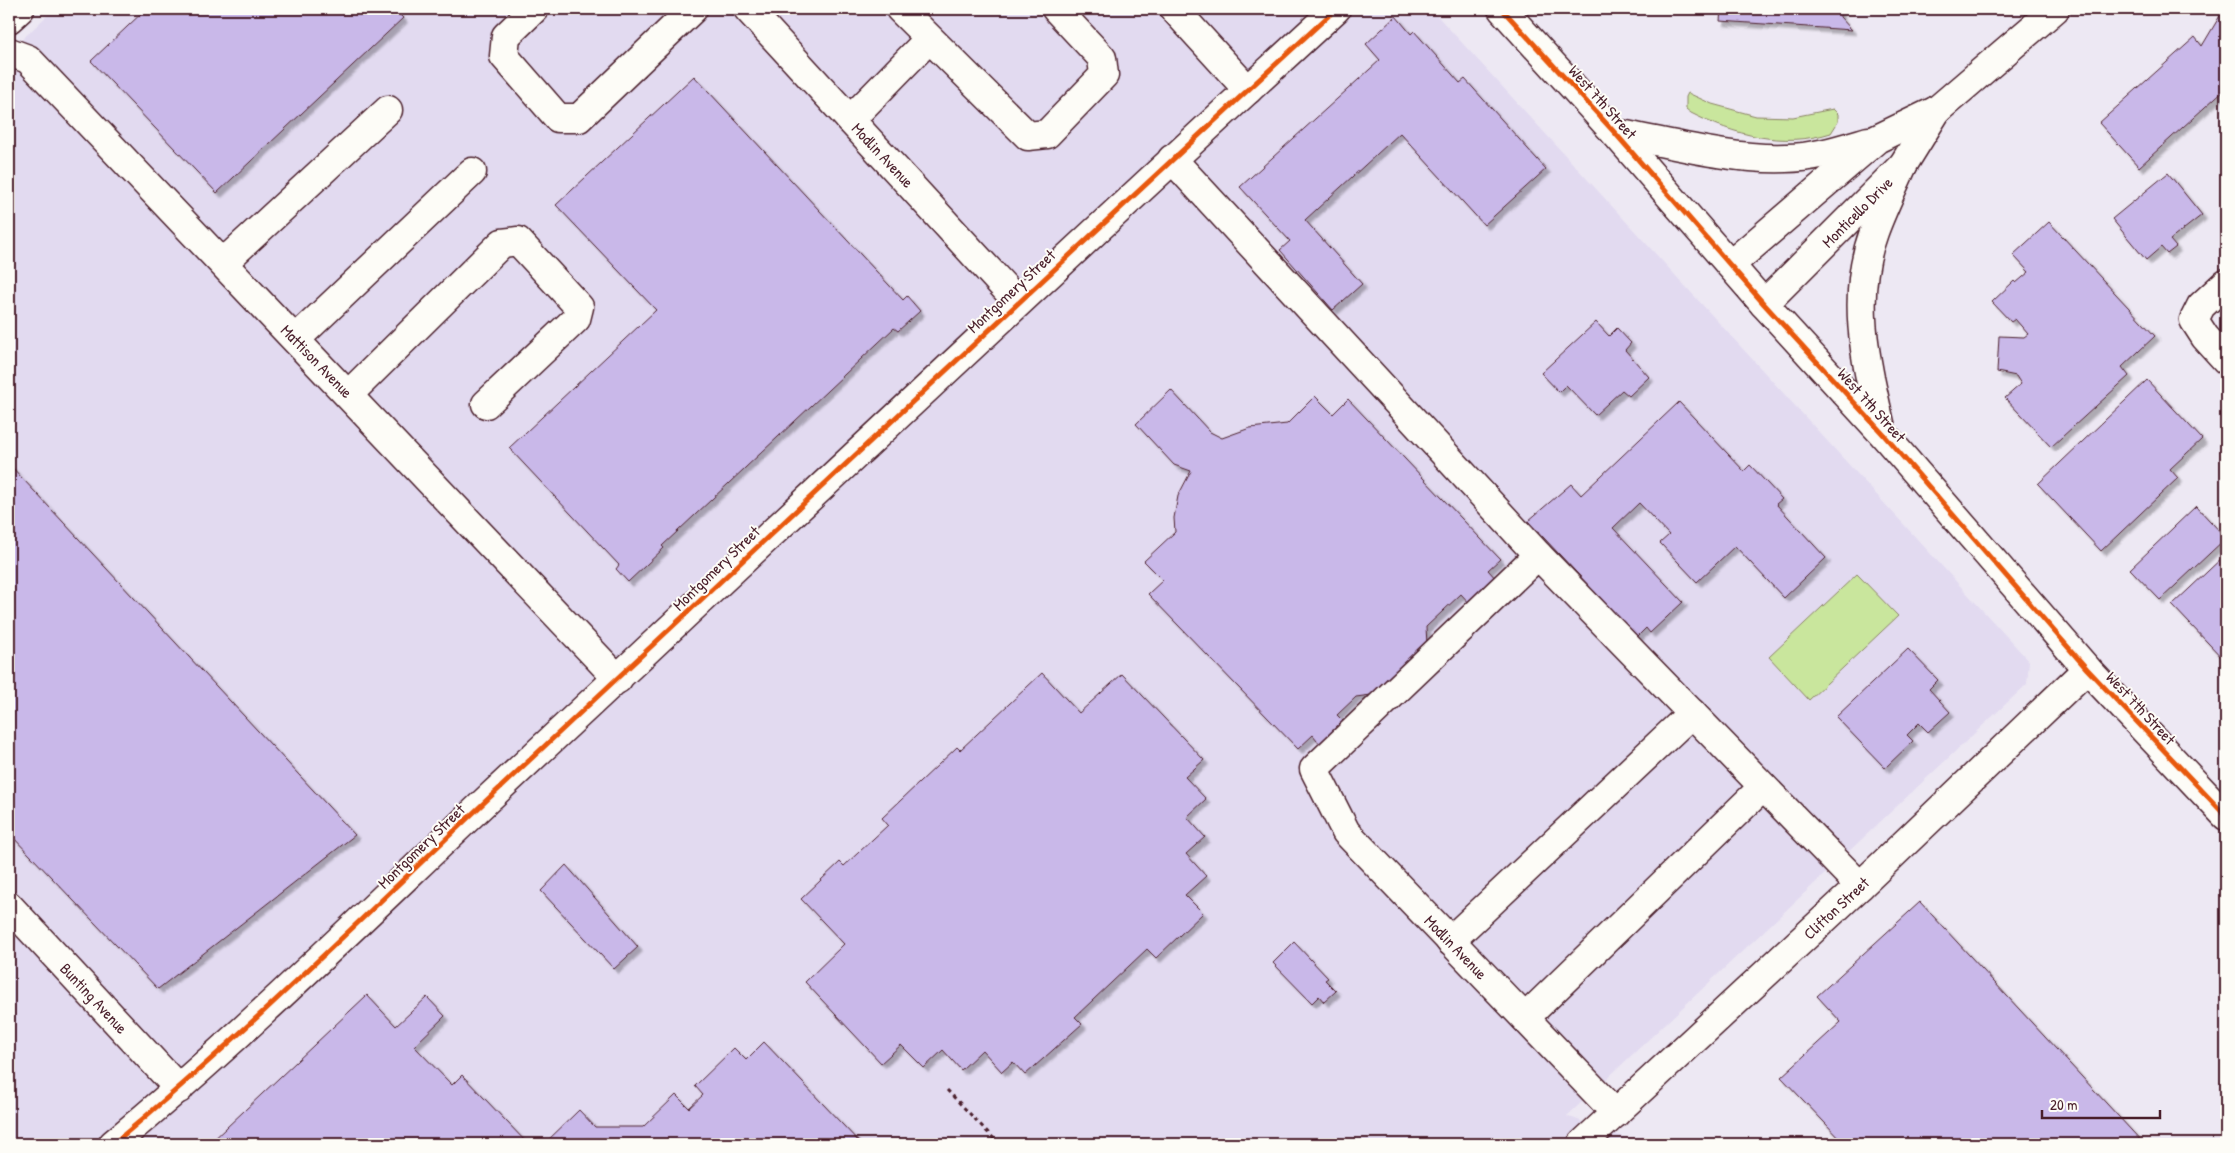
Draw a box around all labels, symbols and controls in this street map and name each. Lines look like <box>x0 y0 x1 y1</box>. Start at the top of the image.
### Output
street label: West 7th Street <box>1564 60 1643 144</box>
street label: Modlin Avenue <box>847 118 919 193</box>
street label: Monticello Drive <box>1817 171 1898 252</box>
street label: Montgomery Street <box>962 244 1060 338</box>
street label: Mattison Avenue <box>276 319 358 403</box>
street label: West 7th Street <box>1833 363 1912 447</box>
street label: Montgomery Street <box>668 520 765 615</box>
street label: West 7th Street <box>2101 667 2181 750</box>
street label: Montgomery Street <box>373 798 470 893</box>
street label: Clifton Street <box>1798 871 1874 944</box>
street label: Modlin Avenue <box>1420 910 1493 984</box>
street label: Bunting Avenue <box>55 958 133 1039</box>
scale bar <box>2042 1088 2160 1120</box>
text: 20 m <box>2050 1094 2077 1115</box>

